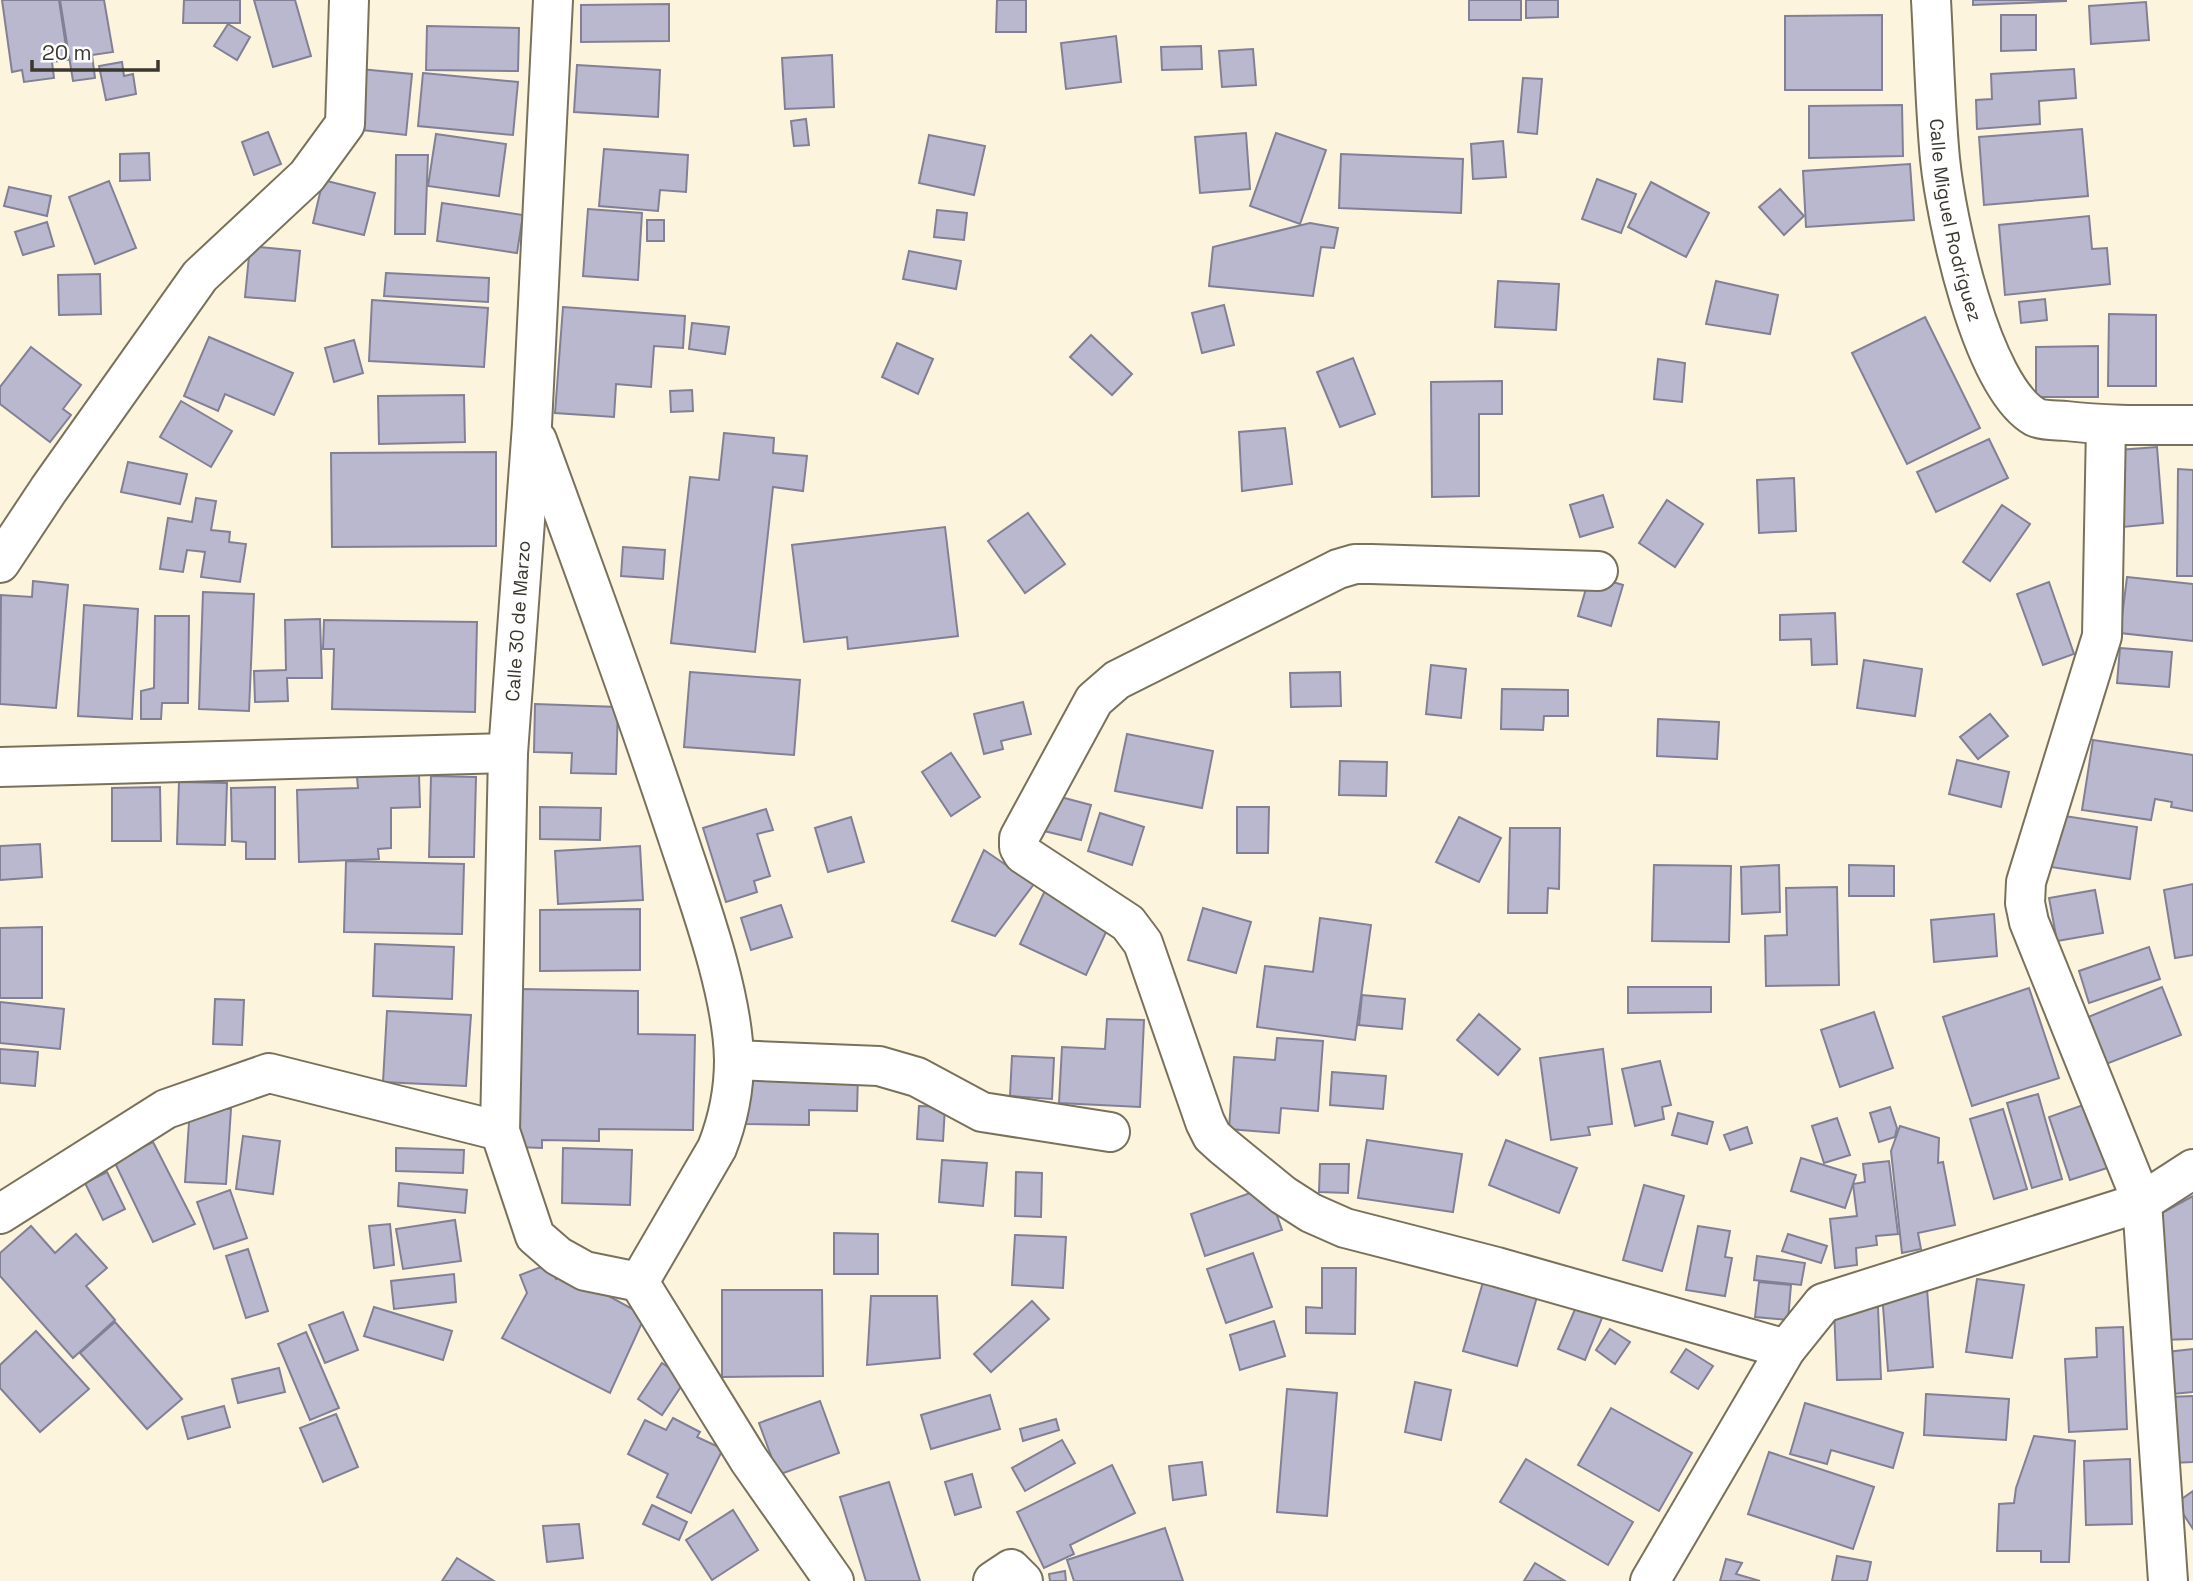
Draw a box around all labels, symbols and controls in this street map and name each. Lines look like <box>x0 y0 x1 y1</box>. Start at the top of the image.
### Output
scale bar <box>32 28 158 72</box>
text: 20 m <box>42 39 92 66</box>
street label: Calle Miguel Rodríguez <box>1924 118 1988 325</box>
street label: Calle 30 de Marzo <box>500 540 536 702</box>

